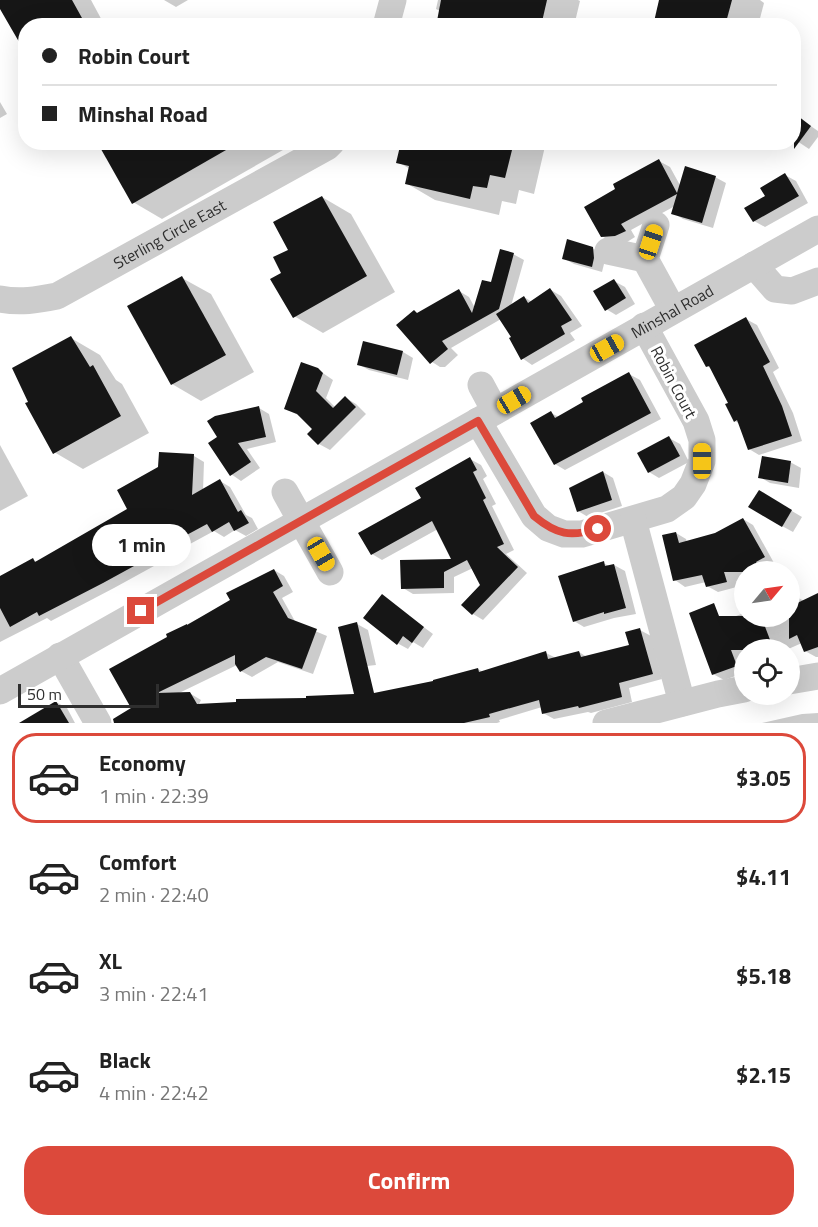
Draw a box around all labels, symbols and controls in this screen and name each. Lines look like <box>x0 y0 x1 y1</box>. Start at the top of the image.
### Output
text: Robin Court <box>78 39 190 73</box>
text: Minshal Road <box>78 97 208 131</box>
street label: Sterling Circle East <box>109 193 230 275</box>
car <box>637 222 665 262</box>
street label: Minshal Road <box>626 278 718 344</box>
car <box>587 331 627 365</box>
street label: Robin Court <box>645 342 703 423</box>
car <box>494 383 534 417</box>
car <box>693 443 711 479</box>
route start <box>584 515 611 542</box>
callout: 1 min <box>92 524 190 566</box>
text: 1 min <box>117 529 166 560</box>
car <box>304 534 338 574</box>
north arrow <box>734 561 800 627</box>
map controls <box>734 561 800 705</box>
route end <box>127 597 154 624</box>
button: locate <box>734 639 800 705</box>
scale bar <box>18 681 159 708</box>
text: 50 m <box>27 682 62 706</box>
text: Economy <box>99 746 186 780</box>
icon: car <box>27 751 81 805</box>
text: $3.05 <box>736 761 791 795</box>
text: 1 min · 22:39 <box>99 780 209 811</box>
text: Comfort <box>99 845 177 879</box>
icon: car <box>27 850 81 904</box>
text: $4.11 <box>736 860 791 894</box>
text: 2 min · 22:40 <box>99 879 209 910</box>
text: XL <box>99 944 122 978</box>
icon: car <box>27 949 81 1003</box>
text: $5.18 <box>736 959 791 993</box>
text: 3 min · 22:41 <box>99 978 209 1009</box>
text: Black <box>99 1043 151 1077</box>
icon: car <box>27 1048 81 1102</box>
text: $2.15 <box>736 1058 791 1092</box>
text: 4 min · 22:42 <box>99 1077 209 1108</box>
button: Confirm <box>24 1146 794 1215</box>

